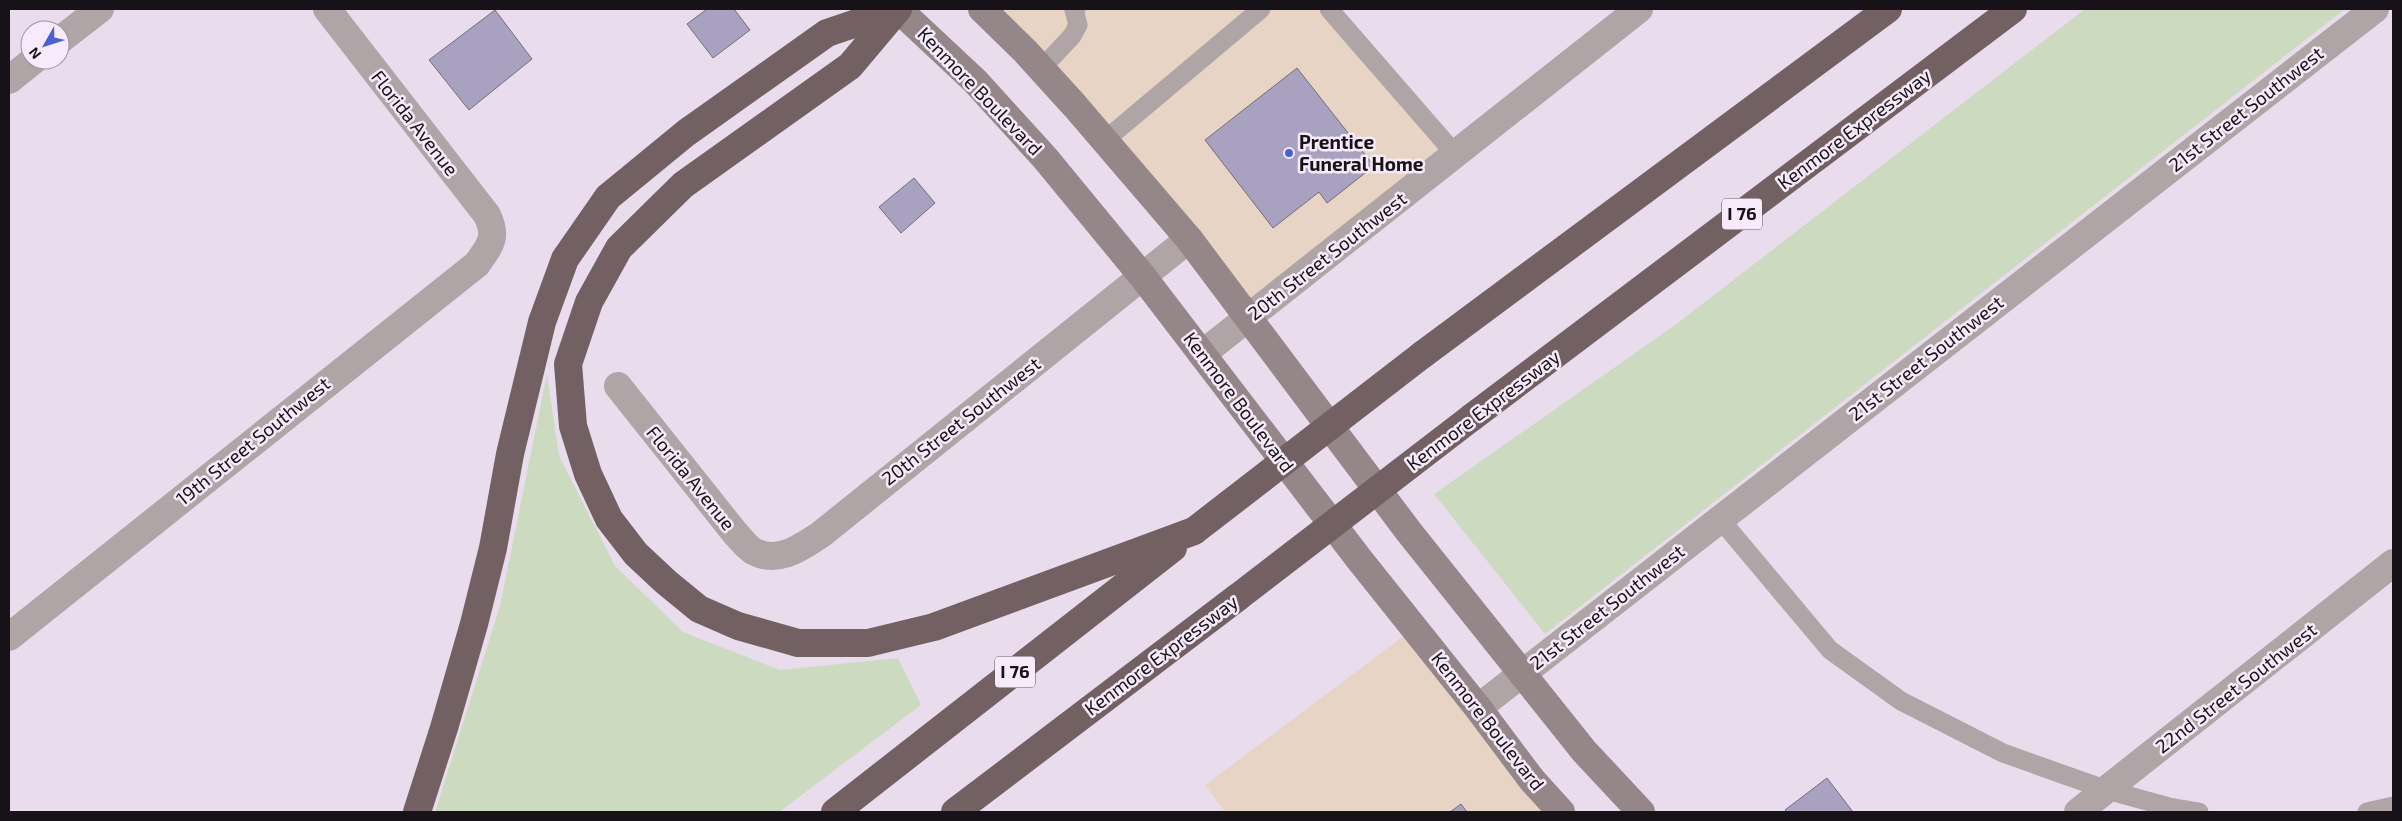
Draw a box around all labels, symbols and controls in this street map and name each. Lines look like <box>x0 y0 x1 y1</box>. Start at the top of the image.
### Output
north arrow <box>20 20 70 70</box>
street label: Kenmore Boulevard <box>913 22 1047 160</box>
street label: 21st Street Southwest <box>2164 41 2328 176</box>
text: N <box>25 44 44 63</box>
street label: Kenmore Expressway <box>1772 63 1935 194</box>
street label: Florida Avenue <box>367 65 464 180</box>
place label: Prentice Funeral Home <box>1299 130 1424 175</box>
marker: Prentice Funeral Home <box>1283 147 1295 159</box>
street label: 20th Street Southwest <box>1243 187 1411 325</box>
road number: I 76 <box>1722 198 1762 230</box>
street label: 21st Street Southwest <box>1844 290 2008 425</box>
street label: Kenmore Boulevard <box>1179 327 1300 476</box>
street label: Kenmore Expressway <box>1401 344 1564 475</box>
street label: 20th Street Southwest <box>877 352 1045 490</box>
street label: 19th Street Southwest <box>171 371 334 510</box>
street label: Florida Avenue <box>642 421 741 535</box>
street label: 21st Street Southwest <box>1525 539 1689 674</box>
street label: Kenmore Expressway <box>1079 589 1242 720</box>
street label: 22nd Street Southwest <box>2151 618 2321 758</box>
street label: Kenmore Boulevard <box>1427 647 1550 795</box>
road number: I 76 <box>995 656 1035 688</box>

